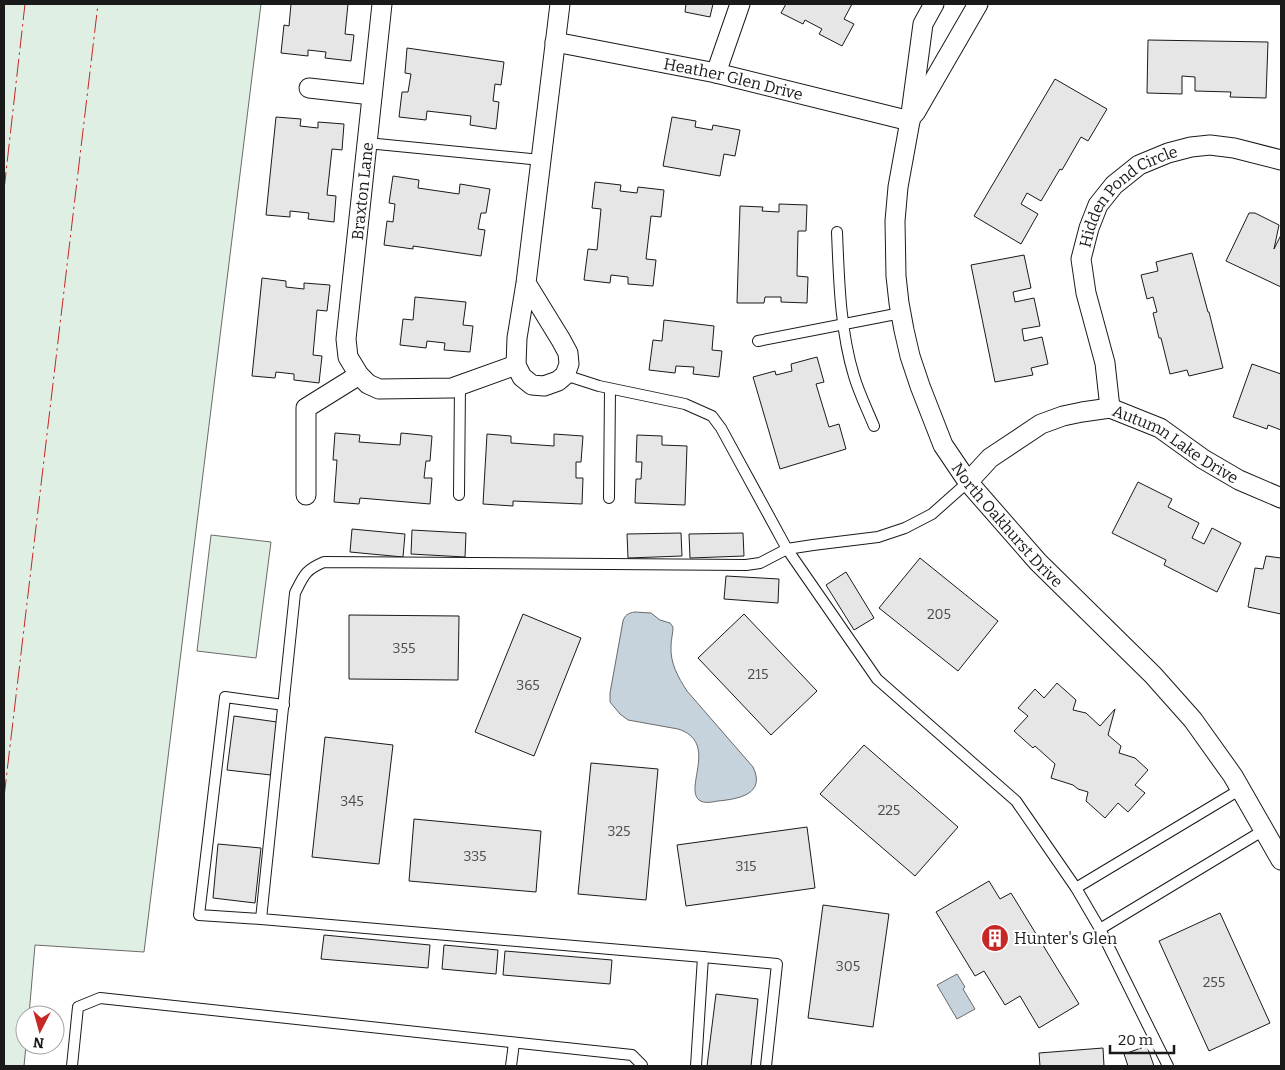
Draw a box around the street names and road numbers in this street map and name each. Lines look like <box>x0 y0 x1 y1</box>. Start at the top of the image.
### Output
street label: Heather Glen Drive <box>662 54 805 104</box>
street label: Braxton Lane <box>348 141 377 241</box>
street label: Hidden Pond Circle <box>1075 142 1180 249</box>
street label: Autumn Lake Drive <box>1110 401 1242 488</box>
street label: North Oakhurst Drive <box>948 459 1067 591</box>

